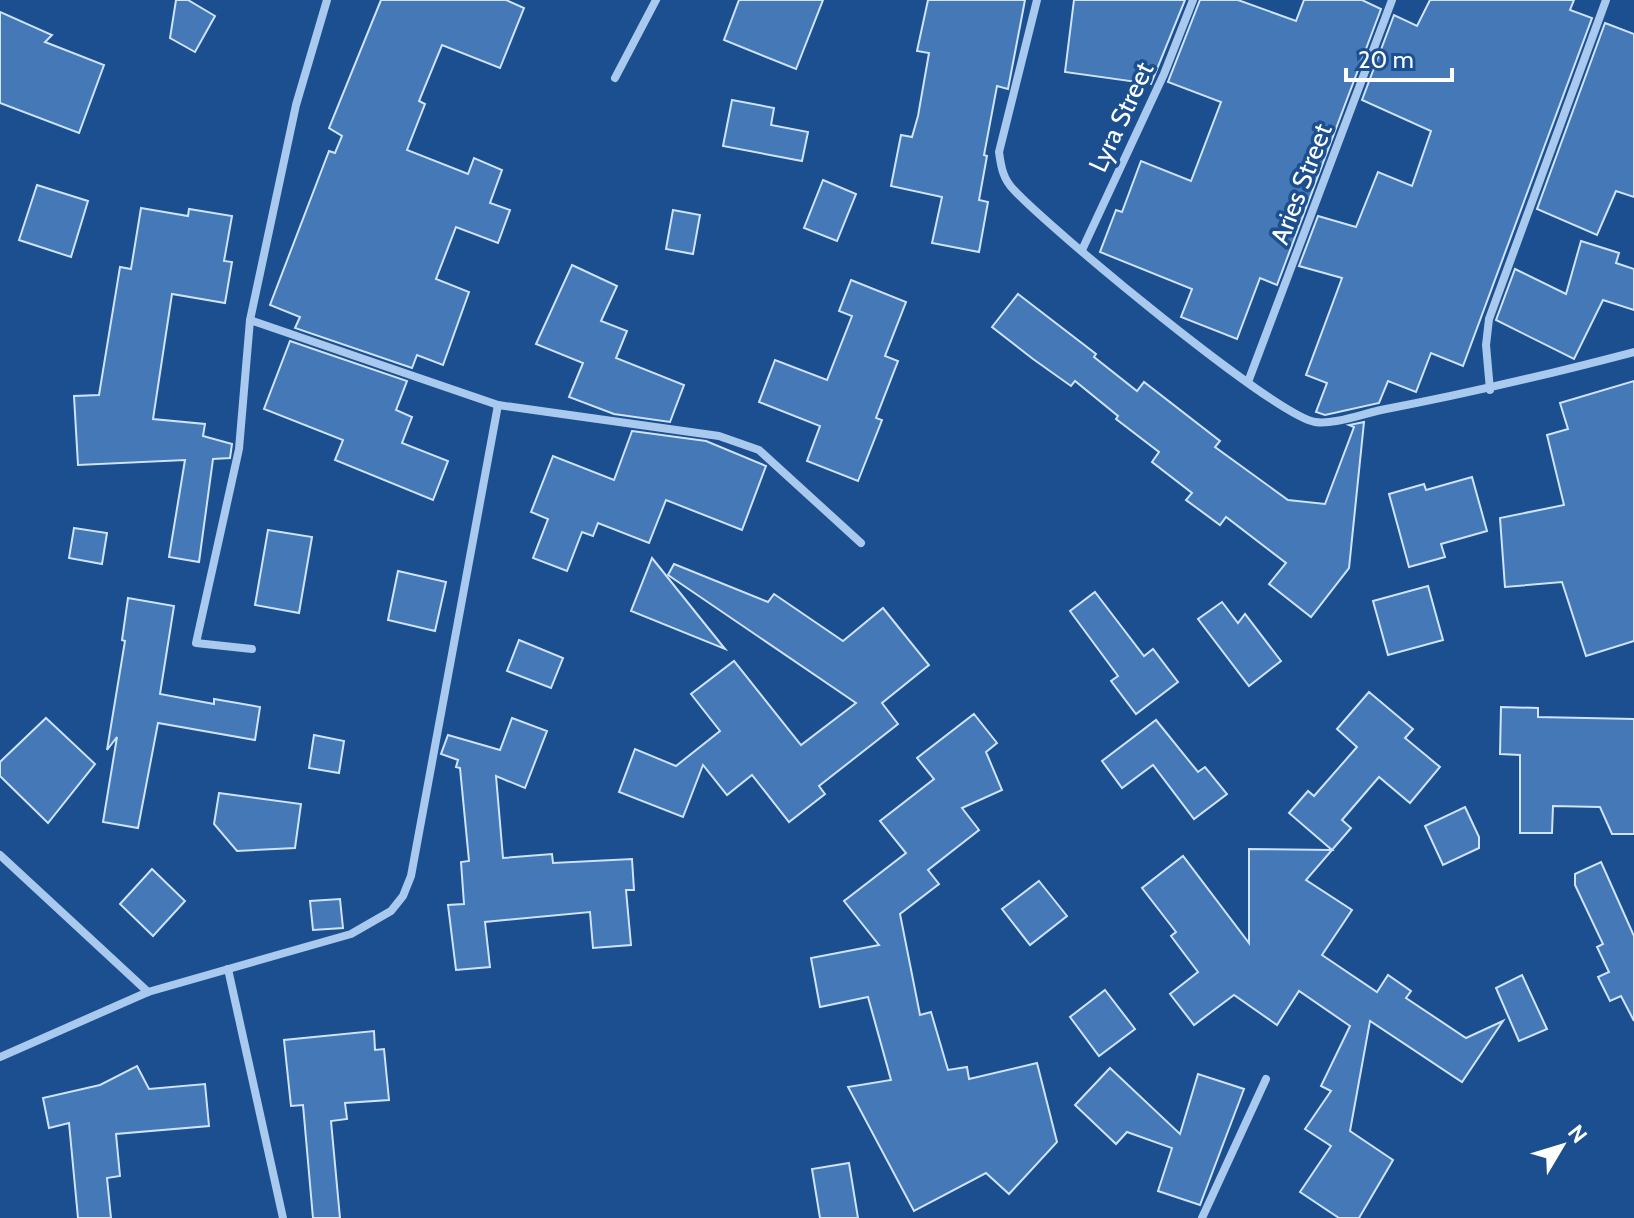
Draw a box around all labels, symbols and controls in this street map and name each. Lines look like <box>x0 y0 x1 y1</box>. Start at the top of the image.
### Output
scale bar <box>1346 32 1452 82</box>
text: 20 m <box>1358 45 1414 74</box>
street label: Lyra Street <box>1082 57 1160 177</box>
street label: Aries Street <box>1263 119 1339 249</box>
north arrow <box>1522 1106 1602 1186</box>
text: N <box>1562 1120 1593 1148</box>

